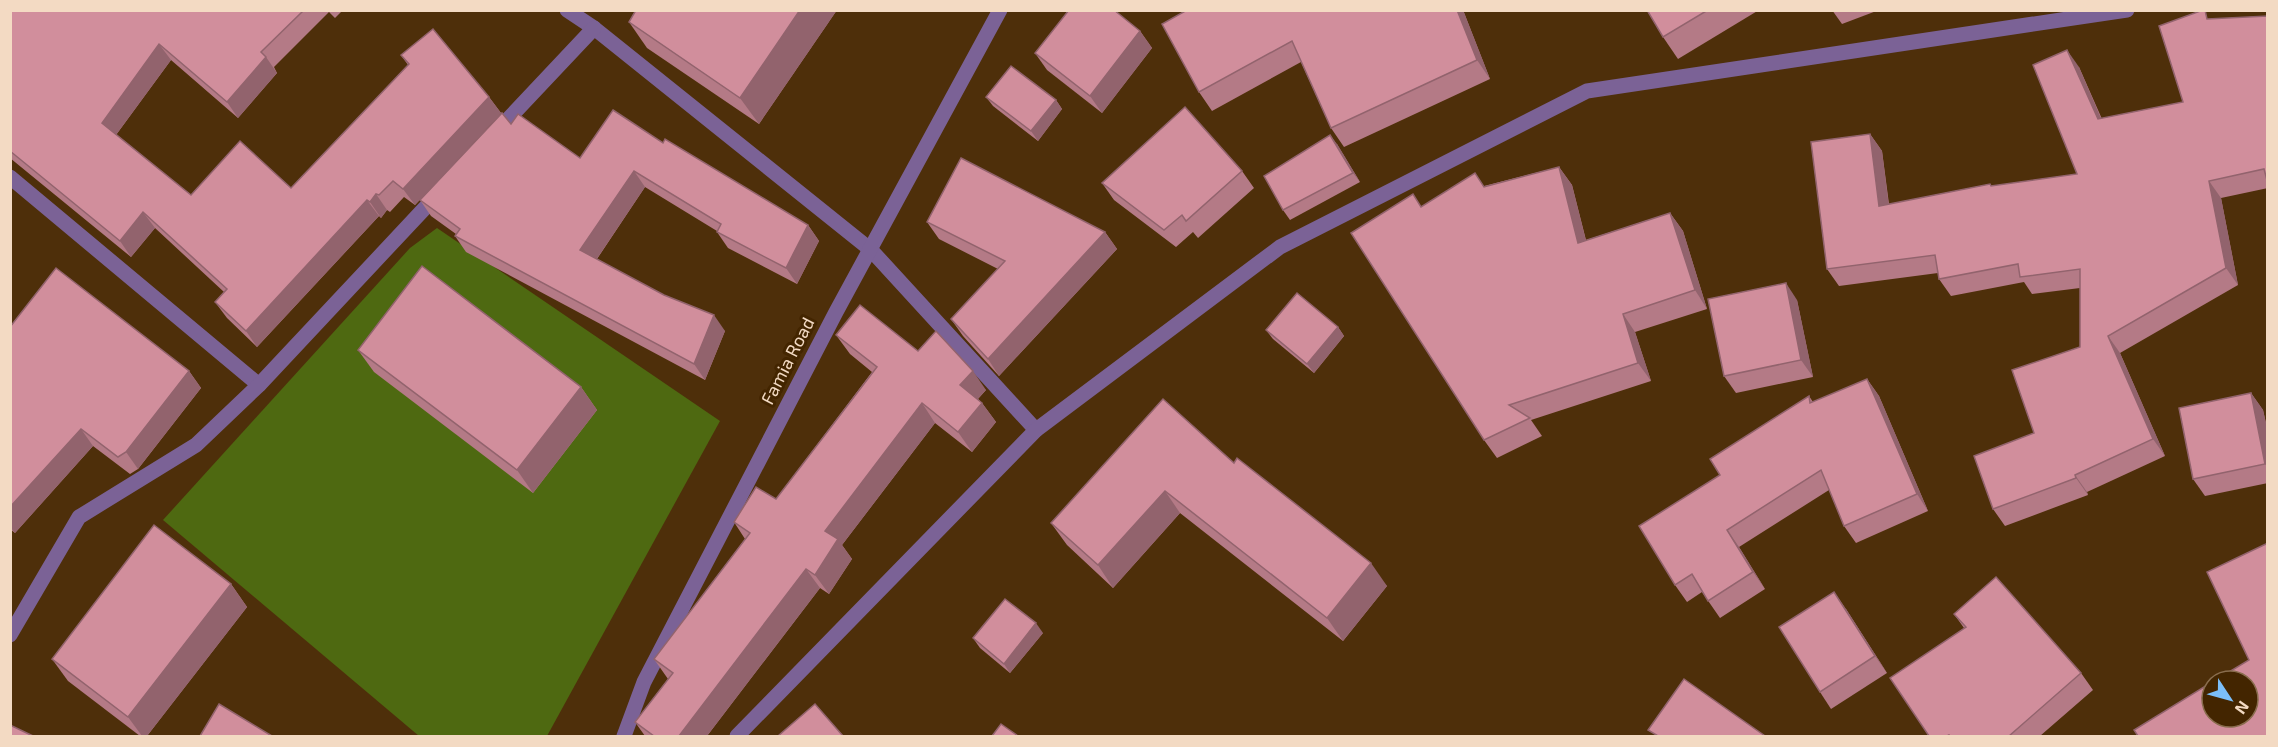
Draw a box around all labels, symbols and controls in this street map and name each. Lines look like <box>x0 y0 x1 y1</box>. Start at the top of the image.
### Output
street label: Famia Road <box>756 313 818 408</box>
north arrow <box>2200 669 2260 729</box>
text: N <box>2231 698 2254 718</box>

